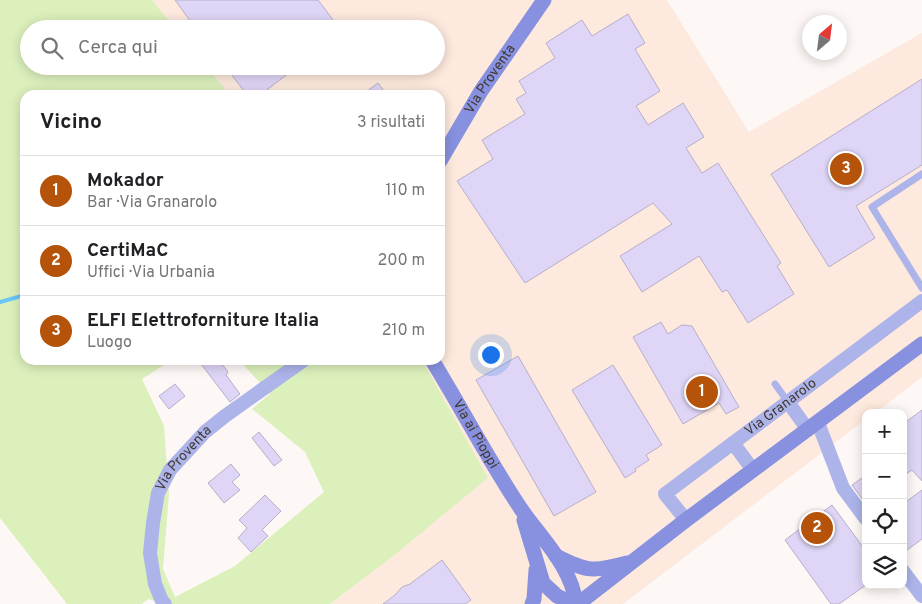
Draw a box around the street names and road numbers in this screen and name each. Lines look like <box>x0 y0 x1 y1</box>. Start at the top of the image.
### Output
street label: Via Proventa <box>461 41 519 117</box>
street label: Via Granarolo <box>741 375 820 440</box>
street label: Via ai Pioppi <box>449 397 502 472</box>
street label: Via Proventa <box>152 422 215 494</box>

